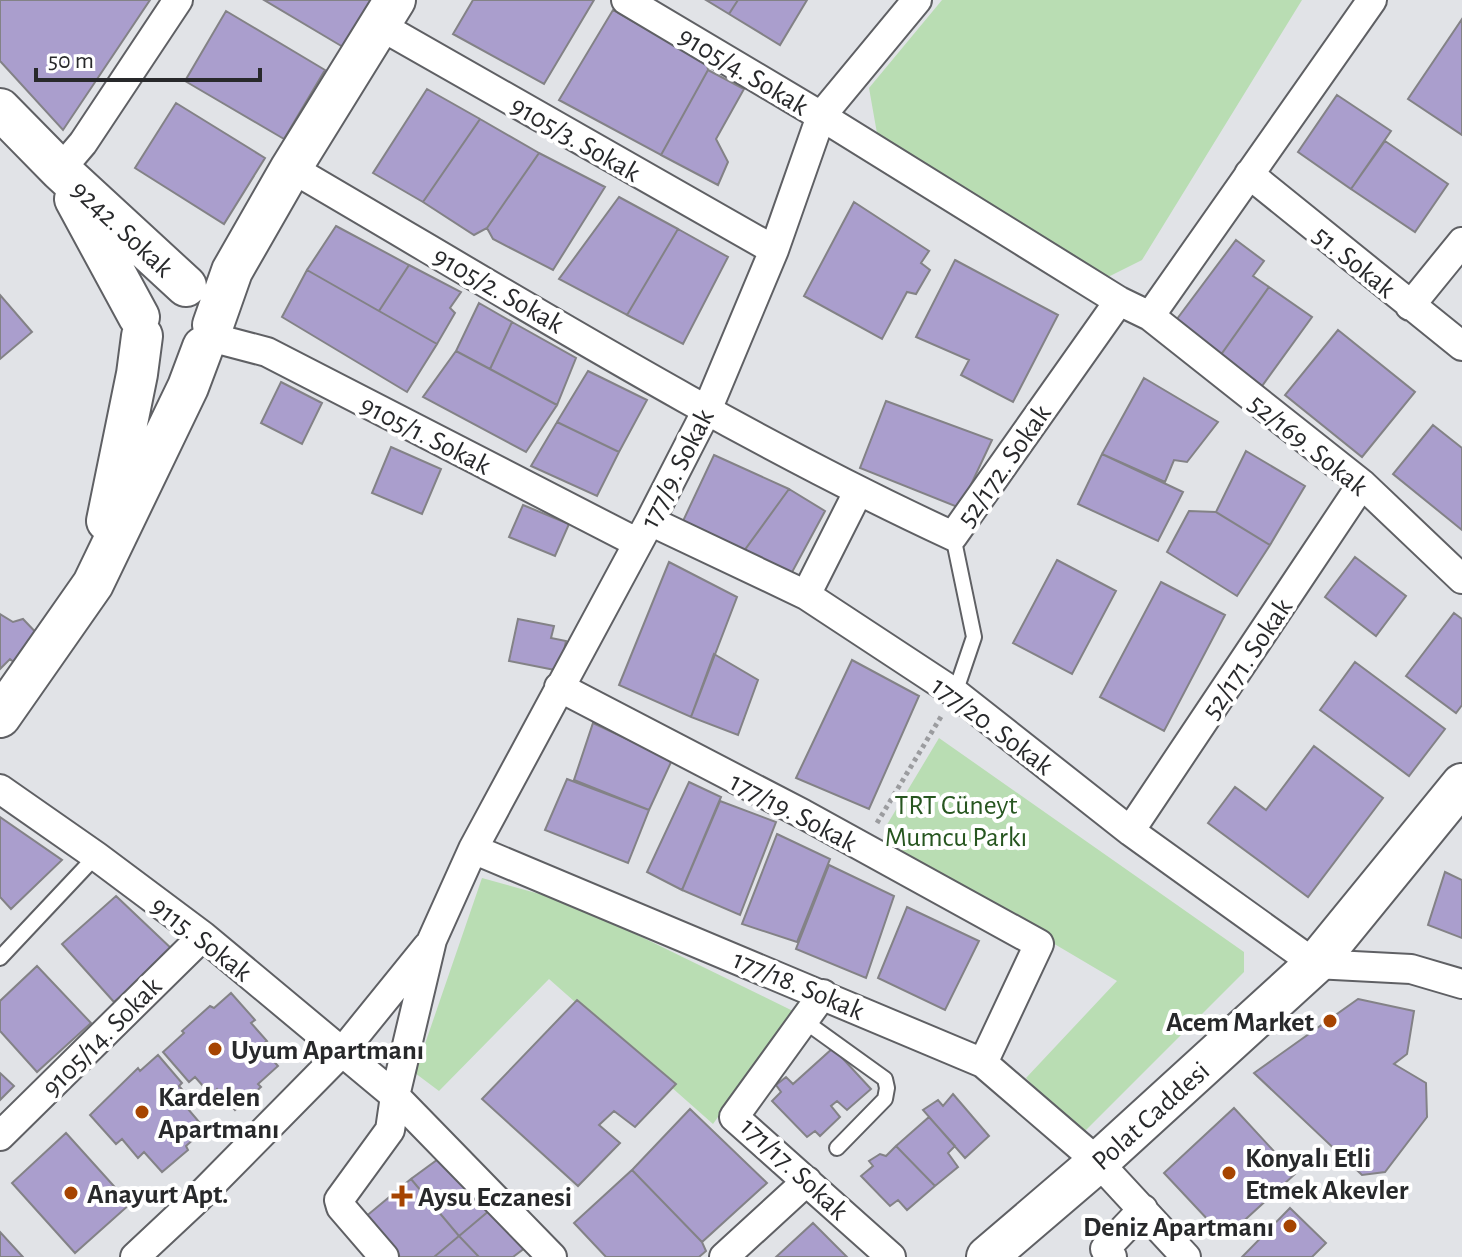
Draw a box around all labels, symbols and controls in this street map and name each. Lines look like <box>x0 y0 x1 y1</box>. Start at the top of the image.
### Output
street label: 9105/4. Sokak <box>673 22 813 121</box>
scale bar <box>36 32 260 82</box>
text: 50 m <box>48 49 94 73</box>
street label: 9105/3. Sokak <box>506 92 645 188</box>
street label: 9242. Sokak <box>65 176 178 283</box>
street label: 51. Sokak <box>1307 221 1400 304</box>
street label: 9105/2. Sokak <box>428 242 568 339</box>
street label: 52/169. Sokak <box>1243 389 1373 502</box>
street label: 9105/1. Sokak <box>355 391 495 481</box>
street label: 52/172. Sokak <box>952 400 1057 532</box>
street label: 177/9. Sokak <box>636 405 720 533</box>
street label: 52/171. Sokak <box>1197 594 1298 724</box>
street label: 177/20. Sokak <box>926 672 1058 781</box>
street label: 177/19. Sokak <box>725 768 861 858</box>
park label: TRT Cüneyt Mumcu Parkı <box>885 792 1027 852</box>
street label: 9115. Sokak <box>145 892 257 988</box>
street label: 177/18. Sokak <box>729 946 868 1026</box>
street label: 9105/14. Sokak <box>37 972 168 1102</box>
place label: Acem Market <box>1166 1009 1315 1037</box>
marker: Acem Market <box>1321 1012 1339 1030</box>
place label: Uyum Apartmanı <box>231 1037 424 1065</box>
marker: Uyum Apartmanı <box>206 1040 224 1058</box>
street label: Polat Caddesi <box>1087 1057 1215 1176</box>
place label: Kardelen Apartmanı <box>158 1084 279 1144</box>
marker: Kardelen Apartmanı <box>133 1103 151 1121</box>
street label: 171/17. Sokak <box>734 1113 853 1226</box>
place label: Konyalı Etli Etmek Akevler <box>1245 1145 1409 1205</box>
marker: Konyalı Etli Etmek Akevler <box>1220 1164 1238 1182</box>
place label: Anayurt Apt. <box>87 1181 228 1209</box>
marker: Anayurt Apt. <box>62 1184 80 1202</box>
place label: Aysu Eczanesi <box>418 1184 572 1212</box>
marker: Aysu Eczanesi <box>393 1187 411 1205</box>
place label: Deniz Apartmanı <box>1083 1214 1274 1242</box>
marker: Deniz Apartmanı <box>1281 1217 1299 1235</box>

